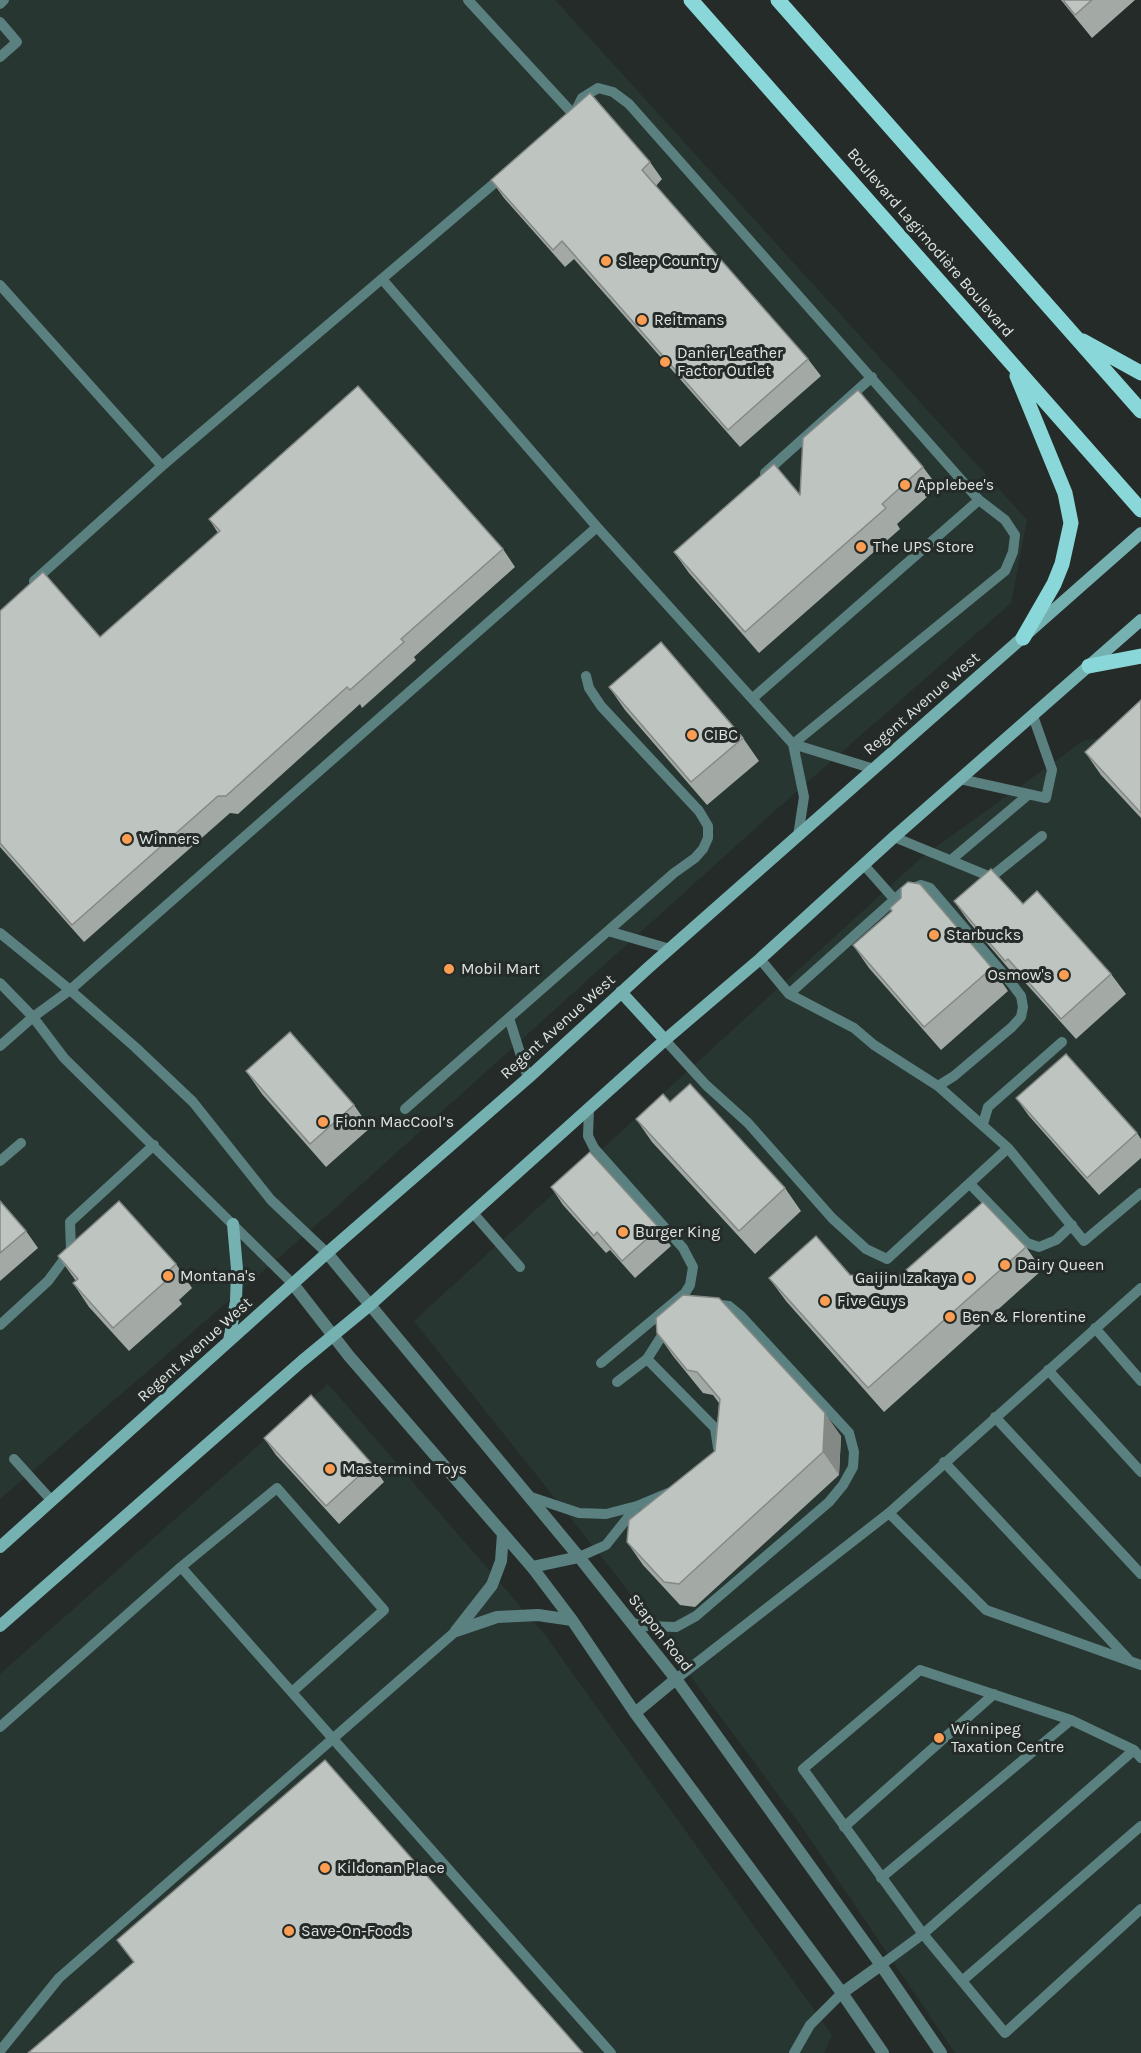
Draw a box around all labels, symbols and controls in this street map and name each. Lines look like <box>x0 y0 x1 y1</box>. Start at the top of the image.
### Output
street label: Boulevard Lagimodière Boulevard <box>843 145 1017 341</box>
place label: Sleep Country <box>618 251 719 271</box>
marker: Sleep Country <box>599 254 613 268</box>
place label: Reitmans <box>654 310 725 330</box>
marker: Reitmans <box>635 313 649 327</box>
place label: Danier Leather Factor Outlet <box>677 343 783 381</box>
marker: Danier Leather Factor Outlet <box>658 355 672 369</box>
place label: Applebee's <box>917 475 994 495</box>
marker: Applebee's <box>898 478 912 492</box>
place label: The UPS Store <box>873 537 974 557</box>
marker: The UPS Store <box>854 540 868 554</box>
street label: Regent Avenue West <box>860 648 984 760</box>
place label: CIBC <box>704 725 738 745</box>
marker: CIBC <box>685 728 699 742</box>
place label: Winners <box>139 829 200 849</box>
marker: Winners <box>120 832 134 846</box>
place label: Starbucks <box>946 925 1021 945</box>
marker: Starbucks <box>927 928 941 942</box>
place label: Mobil Mart <box>461 959 540 979</box>
marker: Mobil Mart <box>442 962 456 976</box>
place label: Osmow's <box>987 965 1052 985</box>
marker: Osmow's <box>1057 968 1071 982</box>
street label: Regent Avenue West <box>497 970 619 1084</box>
place label: Fionn MacCool’s <box>335 1112 454 1132</box>
marker: Fionn MacCool’s <box>316 1115 330 1129</box>
place label: Burger King <box>635 1222 720 1242</box>
marker: Burger King <box>616 1225 630 1239</box>
place label: Dairy Queen <box>1017 1255 1104 1275</box>
marker: Dairy Queen <box>998 1258 1012 1272</box>
place label: Montana's <box>180 1266 256 1286</box>
place label: Gaijin Izakaya <box>855 1268 957 1288</box>
marker: Montana's <box>161 1269 175 1283</box>
marker: Gaijin Izakaya <box>962 1271 976 1285</box>
place label: Five Guys <box>837 1291 906 1311</box>
street label: Regent Avenue West <box>134 1293 256 1407</box>
marker: Five Guys <box>818 1294 832 1308</box>
place label: Ben & Florentine <box>962 1307 1086 1327</box>
marker: Ben & Florentine <box>943 1310 957 1324</box>
place label: Mastermind Toys <box>342 1459 467 1479</box>
marker: Mastermind Toys <box>323 1462 337 1476</box>
street label: Stapon Road <box>624 1590 696 1676</box>
place label: Winnipeg Taxation Centre <box>951 1719 1064 1757</box>
marker: Winnipeg Taxation Centre <box>932 1731 946 1745</box>
place label: Kildonan Place <box>337 1858 445 1878</box>
marker: Kildonan Place <box>318 1861 332 1875</box>
place label: Save-On-Foods <box>301 1921 410 1941</box>
marker: Save-On-Foods <box>282 1924 296 1938</box>

